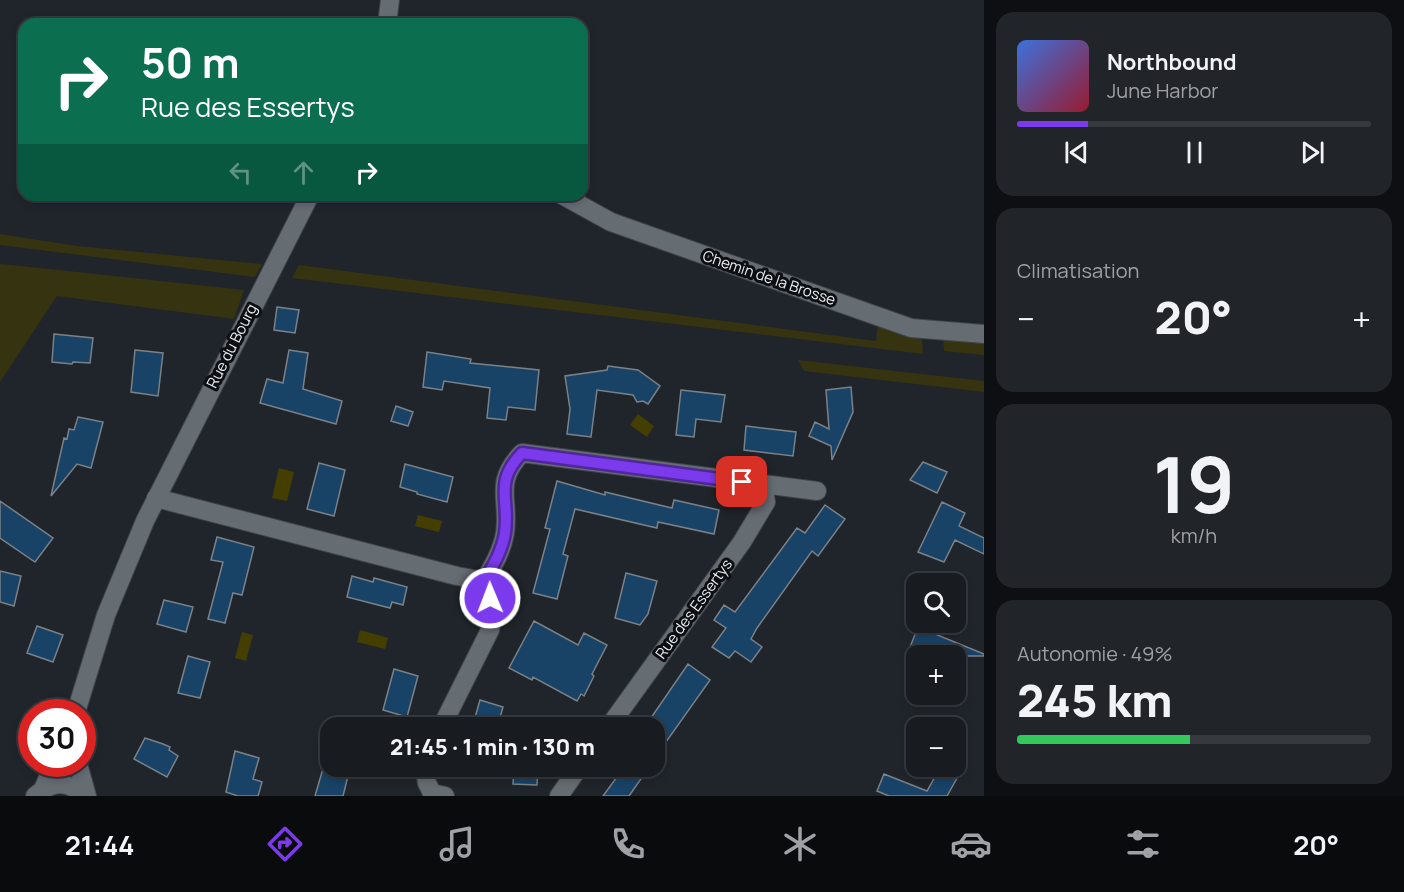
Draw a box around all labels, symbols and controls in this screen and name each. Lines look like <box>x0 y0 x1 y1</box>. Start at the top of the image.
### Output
text: 50 m <box>141 33 239 91</box>
icon: right <box>42 42 120 120</box>
text: Northbound <box>1107 47 1237 77</box>
text: June Harbor <box>1107 77 1219 104</box>
text: Rue des Essertys <box>141 88 355 125</box>
icon: previous <box>1060 136 1093 169</box>
icon: pause <box>1178 136 1211 169</box>
icon: next <box>1296 136 1329 169</box>
icon: left <box>224 156 257 189</box>
icon: ahead <box>287 156 320 189</box>
icon: right <box>350 156 383 189</box>
street label: Chemin de la Brosse <box>700 245 839 310</box>
text: Climatisation <box>1017 257 1139 284</box>
text: 20° <box>1155 286 1232 348</box>
text: − <box>1017 296 1035 341</box>
text: + <box>1352 296 1371 341</box>
street label: Rue du Bourg <box>201 300 262 391</box>
text: 19 <box>1153 430 1235 536</box>
pin <box>716 456 767 507</box>
icon: arrive <box>725 465 758 498</box>
text: km/h <box>1171 522 1217 549</box>
street label: Rue des Essertys <box>650 554 737 663</box>
position arrow <box>458 566 522 630</box>
map controls <box>906 573 966 777</box>
button: search <box>906 573 966 633</box>
text: Autonomie · 49% <box>1017 640 1173 667</box>
button: + <box>906 645 966 705</box>
text: 245 km <box>1017 669 1173 731</box>
speed limit sign: 30 <box>18 699 96 777</box>
button: − <box>906 717 966 777</box>
text: 21:45 · 1 min · 130 m <box>390 732 595 762</box>
icon: directions <box>264 823 306 865</box>
icon: music <box>436 823 478 865</box>
icon: phone <box>607 823 649 865</box>
icon: climate <box>779 823 821 865</box>
icon: car <box>950 823 992 865</box>
icon: filters <box>1122 823 1164 865</box>
text: 21:44 <box>65 826 134 863</box>
text: 20° <box>1293 826 1339 863</box>

